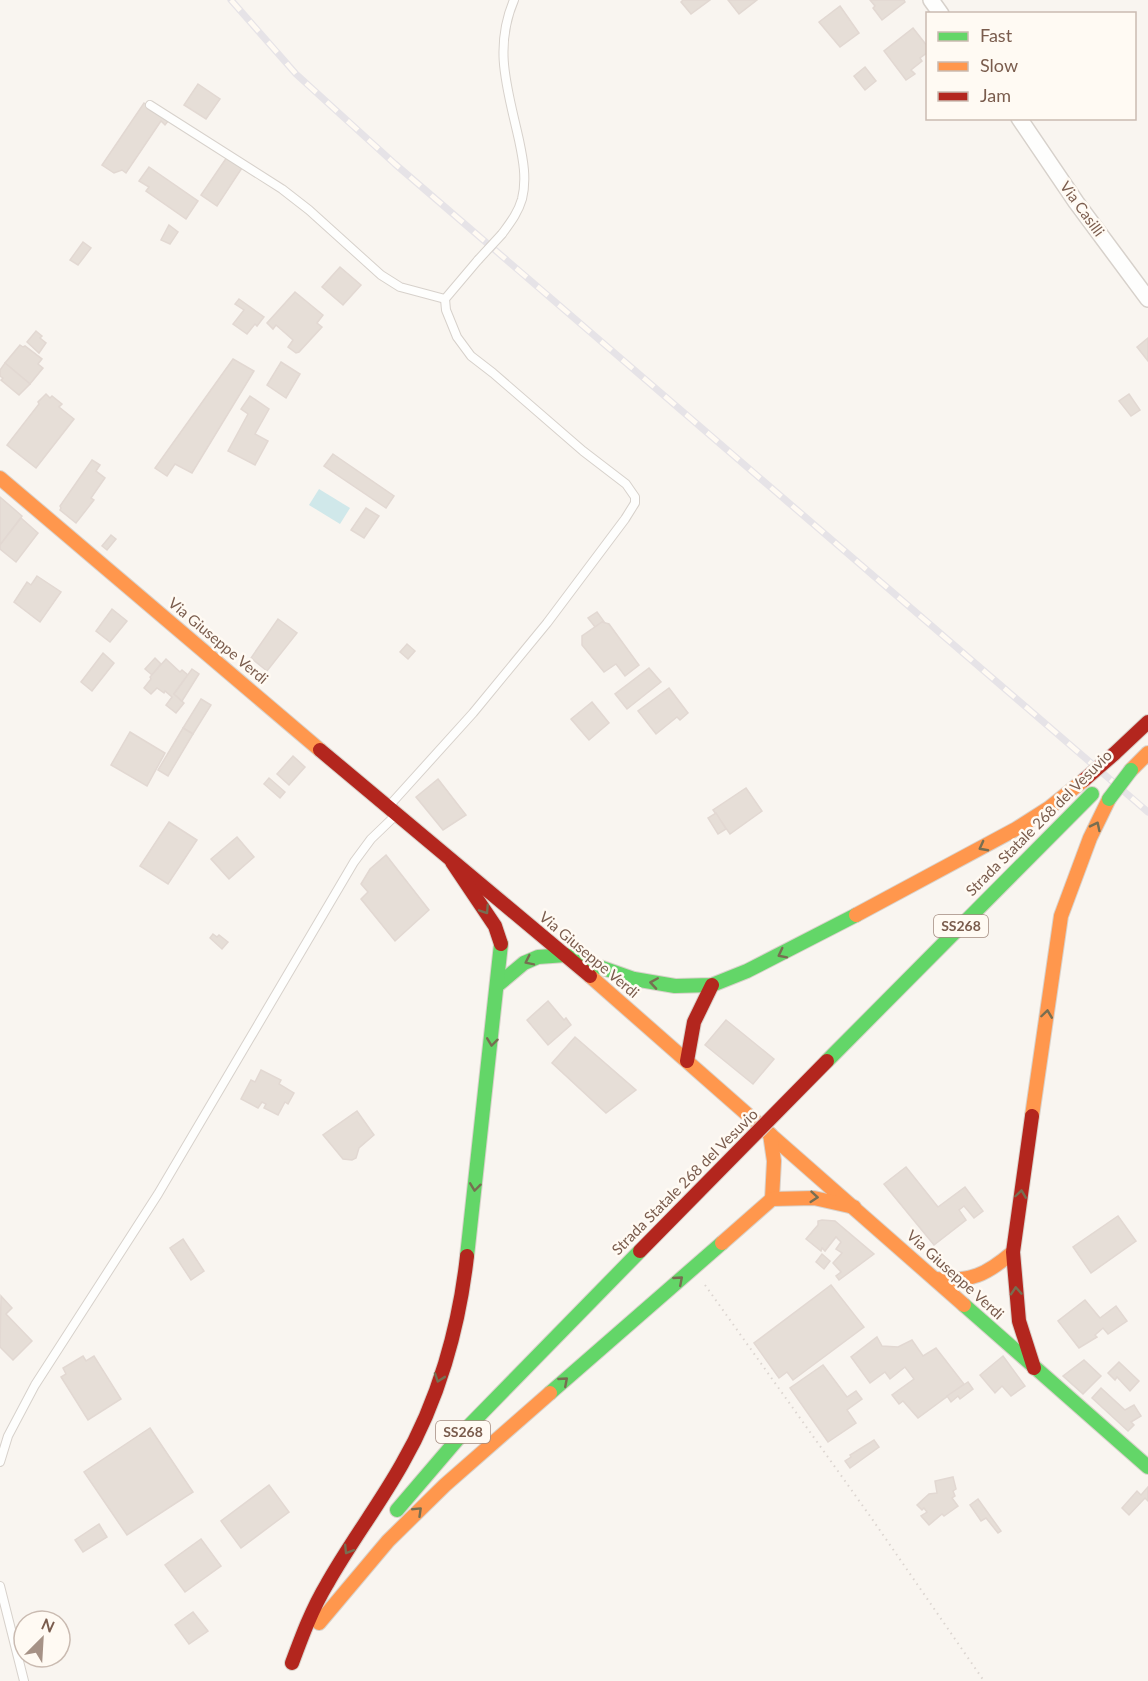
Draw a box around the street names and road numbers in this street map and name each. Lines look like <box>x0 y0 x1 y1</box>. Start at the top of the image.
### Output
street label: Via Casilli <box>1057 178 1109 239</box>
street label: Via Giuseppe Verdi <box>165 593 272 687</box>
street label: Strada Statale 268 del Vesuvio <box>962 746 1115 899</box>
street label: Via Giuseppe Verdi <box>536 907 643 1001</box>
road number: SS268 <box>934 915 988 937</box>
street label: Strada Statale 268 del Vesuvio <box>608 1105 761 1258</box>
street label: Via Giuseppe Verdi <box>903 1226 1008 1323</box>
road number: SS268 <box>436 1421 490 1443</box>

